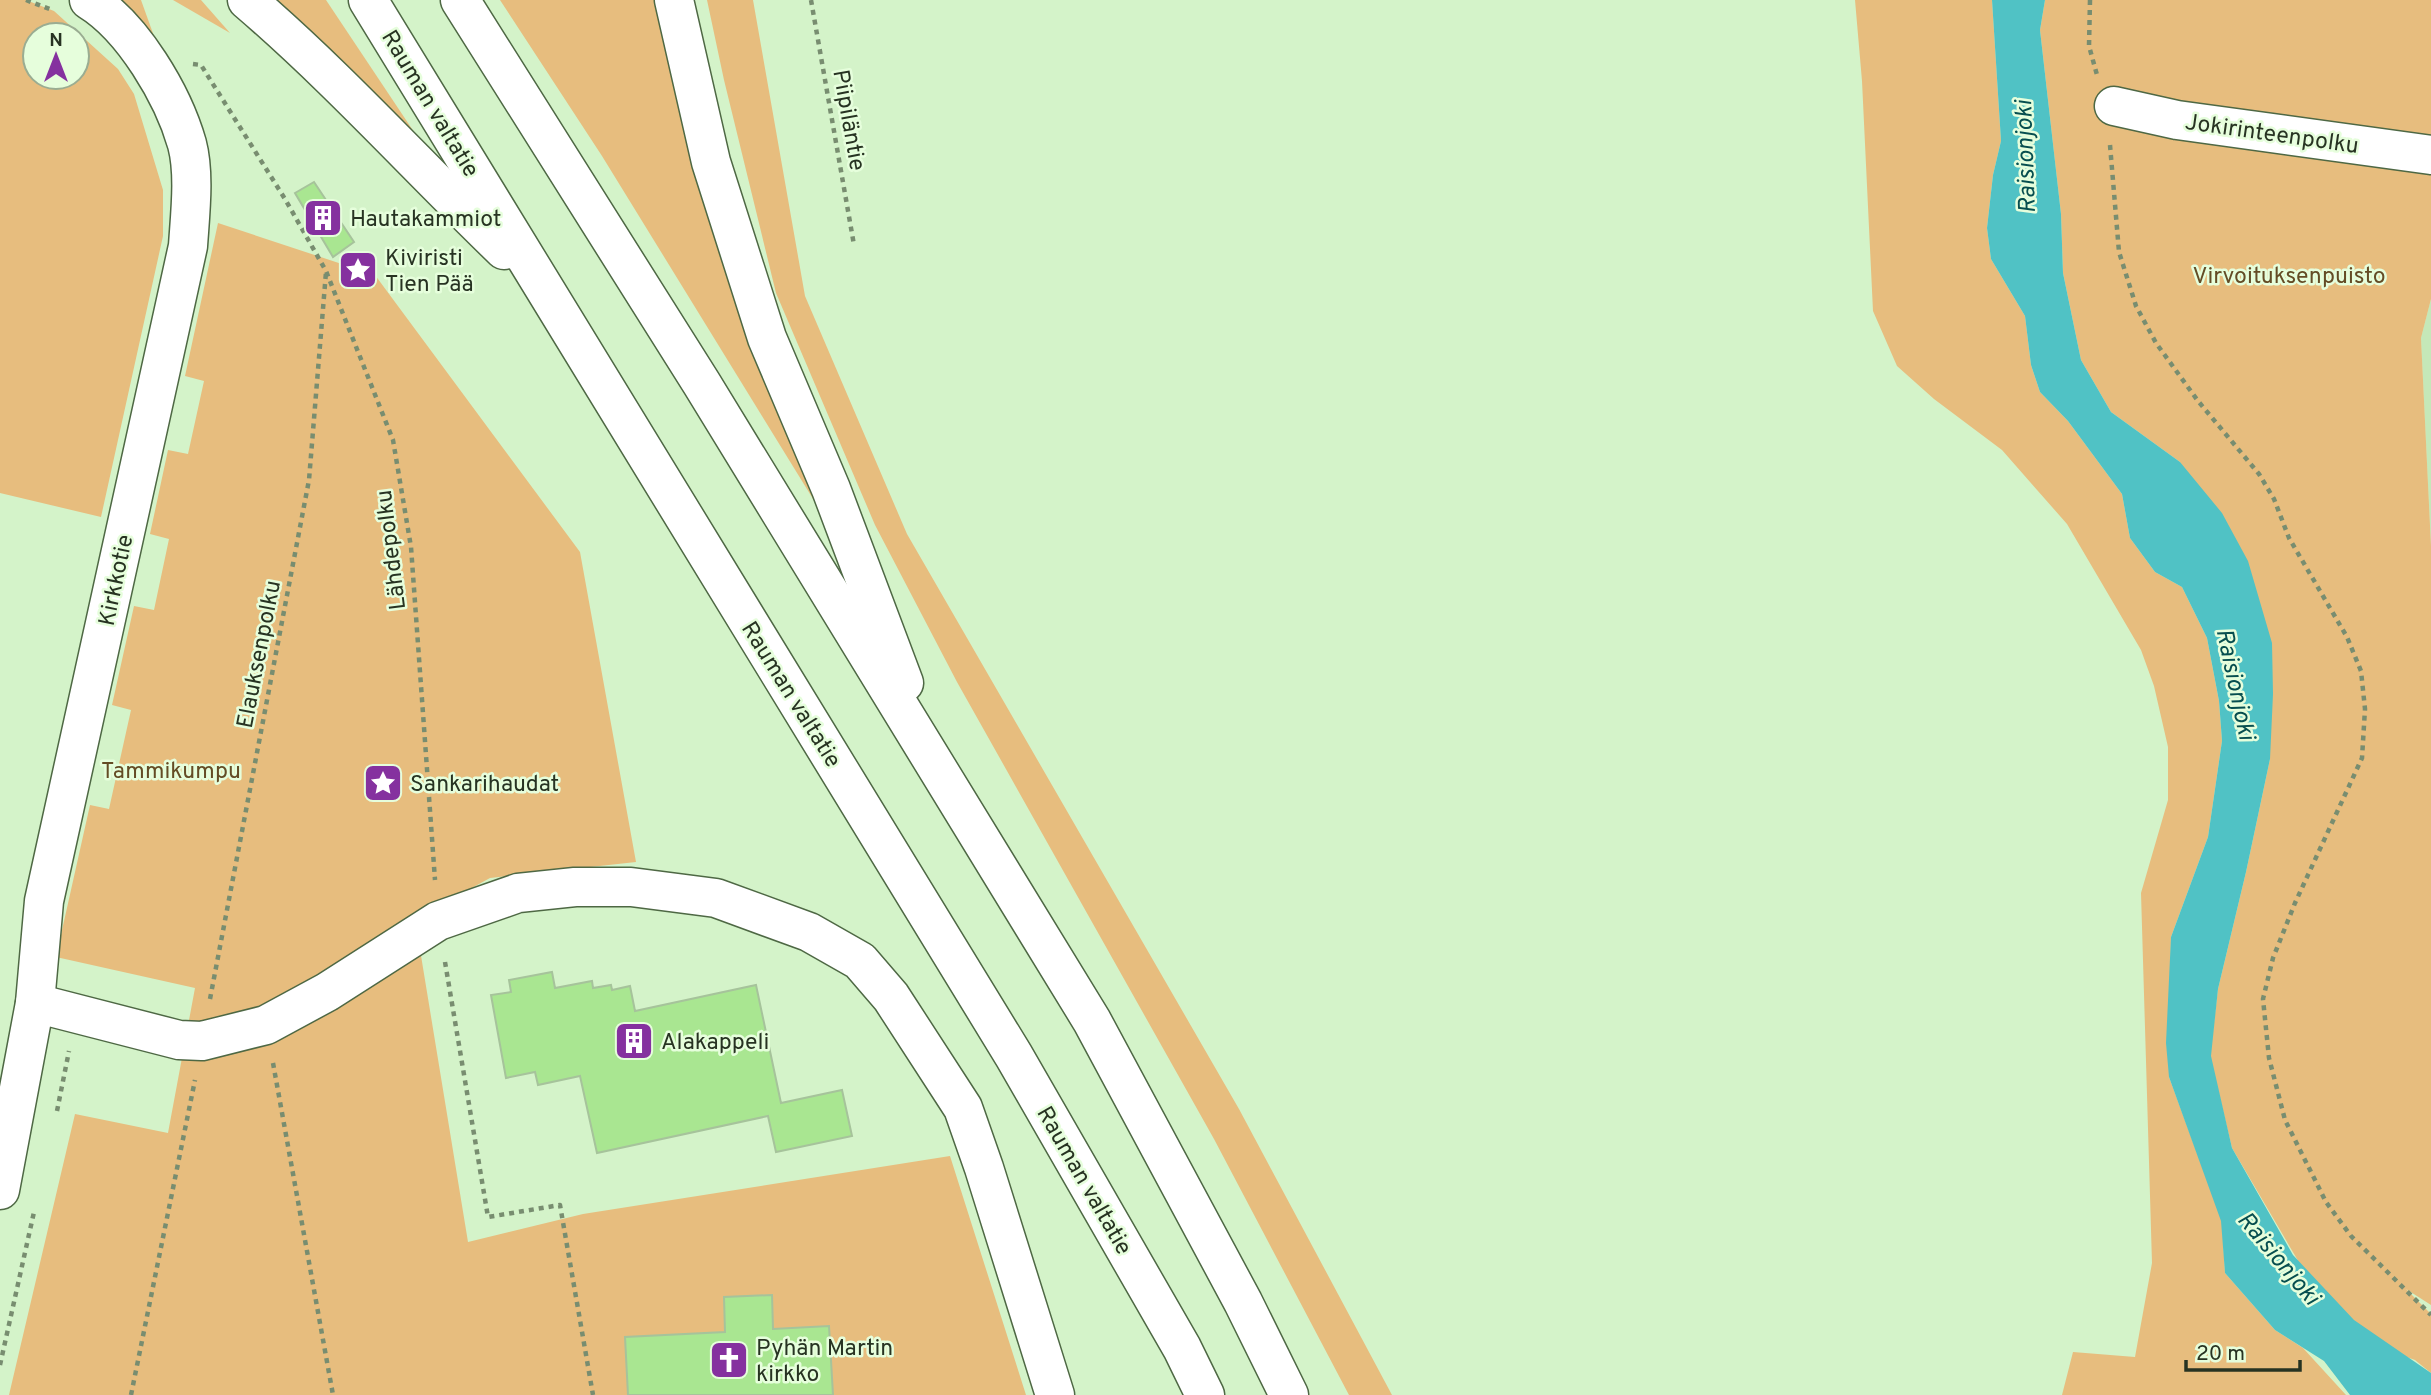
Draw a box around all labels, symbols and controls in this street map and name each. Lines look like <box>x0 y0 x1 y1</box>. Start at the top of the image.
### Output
north arrow <box>21 21 91 91</box>
street label: Rauman valtatie <box>373 25 484 183</box>
text: N <box>49 29 63 53</box>
street label: Piipiläntie <box>824 68 871 173</box>
water label: Raisionjoki <box>2010 99 2044 214</box>
street label: Jokirinteenpolku <box>2183 109 2360 162</box>
building icon: Hautakammiot <box>302 197 344 239</box>
place label: Hautakammiot <box>350 206 501 235</box>
place label: Kiviristi Tien Pää <box>385 245 474 300</box>
place icon: Kiviristi Tien Pää <box>337 249 379 291</box>
park label: Virvoituksenpuisto <box>2192 263 2386 292</box>
street label: Lähdepolku <box>371 488 414 611</box>
street label: Kirkkotie <box>94 532 141 629</box>
street label: Elauksenpolku <box>232 578 289 731</box>
street label: Rauman valtatie <box>733 617 846 774</box>
water label: Raisionjoki <box>2208 626 2261 744</box>
park label: Tammikumpu <box>101 758 241 787</box>
place icon: Sankarihaudat <box>362 762 404 804</box>
place label: Sankarihaudat <box>410 771 559 800</box>
building icon: Alakappeli <box>613 1020 655 1062</box>
place label: Alakappeli <box>661 1029 769 1058</box>
street label: Rauman valtatie <box>1029 1102 1137 1261</box>
water label: Raisionjoki <box>2230 1206 2326 1313</box>
scale bar <box>2186 1328 2300 1372</box>
place label: Pyhän Martin kirkko <box>756 1335 893 1390</box>
church icon: Pyhän Martin kirkko <box>708 1339 750 1381</box>
text: 20 m <box>2196 1341 2245 1368</box>

